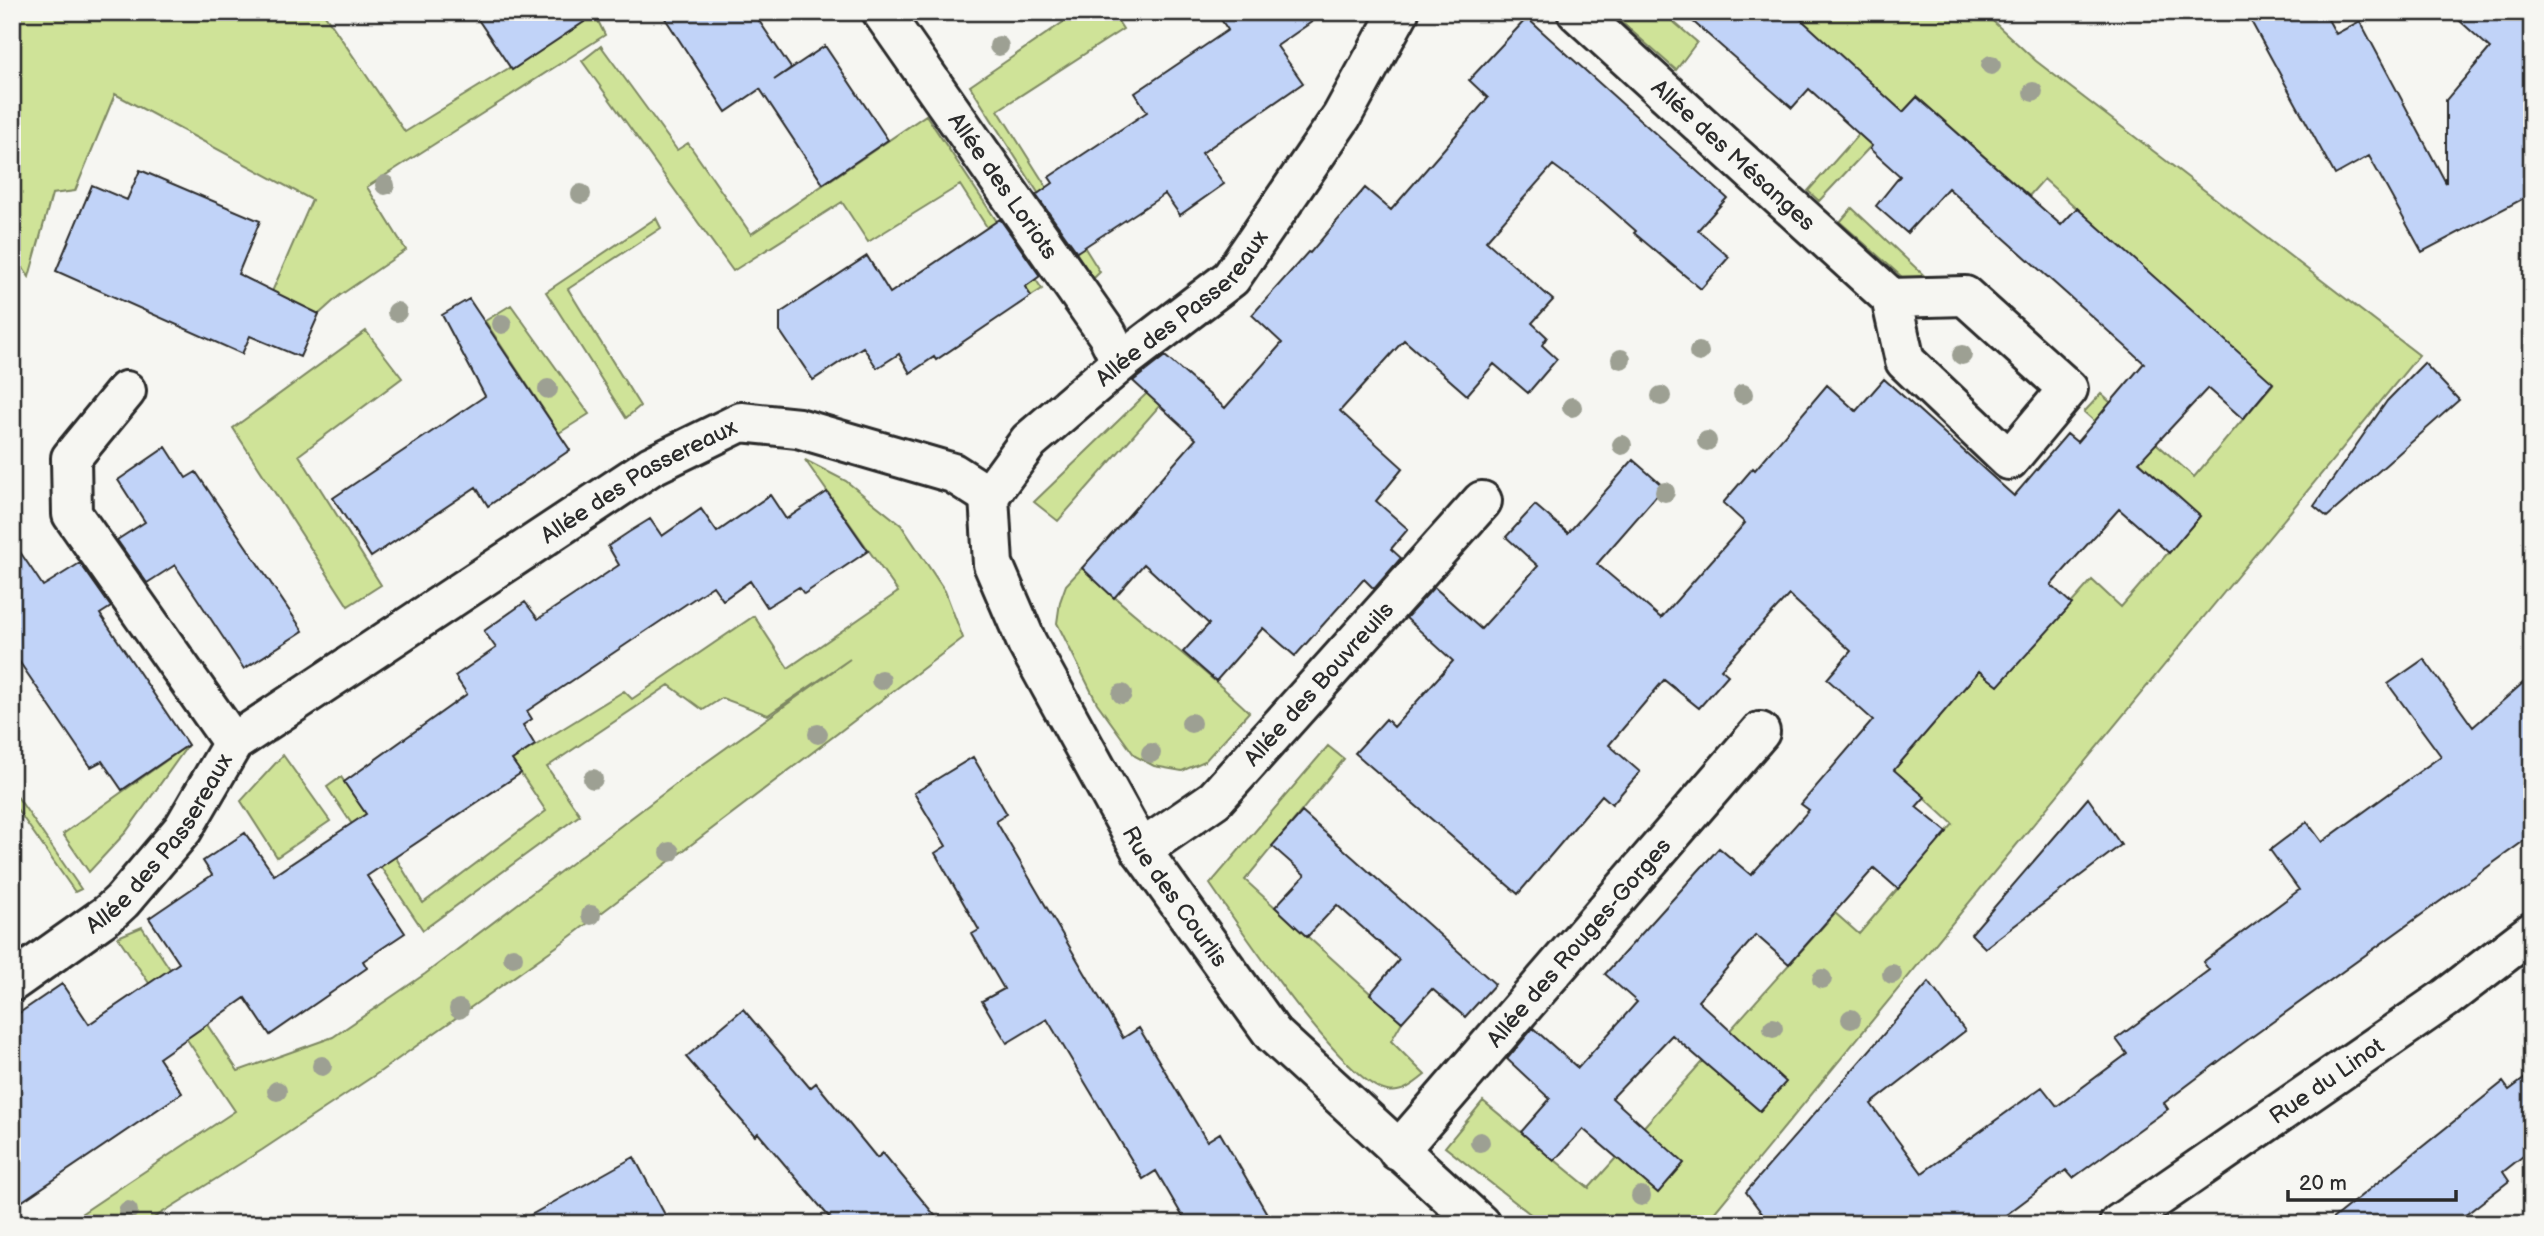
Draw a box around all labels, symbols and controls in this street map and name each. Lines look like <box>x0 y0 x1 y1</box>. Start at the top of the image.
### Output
street label: Allée des Mésanges <box>1645 74 1821 237</box>
street label: Allée des Loriots <box>942 108 1064 265</box>
street label: Allée des Passereaux <box>1090 225 1275 393</box>
street label: Allée des Passereaux <box>536 413 742 550</box>
street label: Allée des Bouvreuils <box>1238 596 1400 772</box>
street label: Allée des Passereaux <box>81 748 239 940</box>
street label: Rue des Courlis <box>1116 822 1233 973</box>
street label: Allée des Rouges-Gorges <box>1481 832 1677 1053</box>
street label: Rue du Linot <box>2264 1032 2389 1131</box>
scale bar <box>2288 1159 2456 1203</box>
text: 20 m <box>2299 1171 2347 1196</box>

